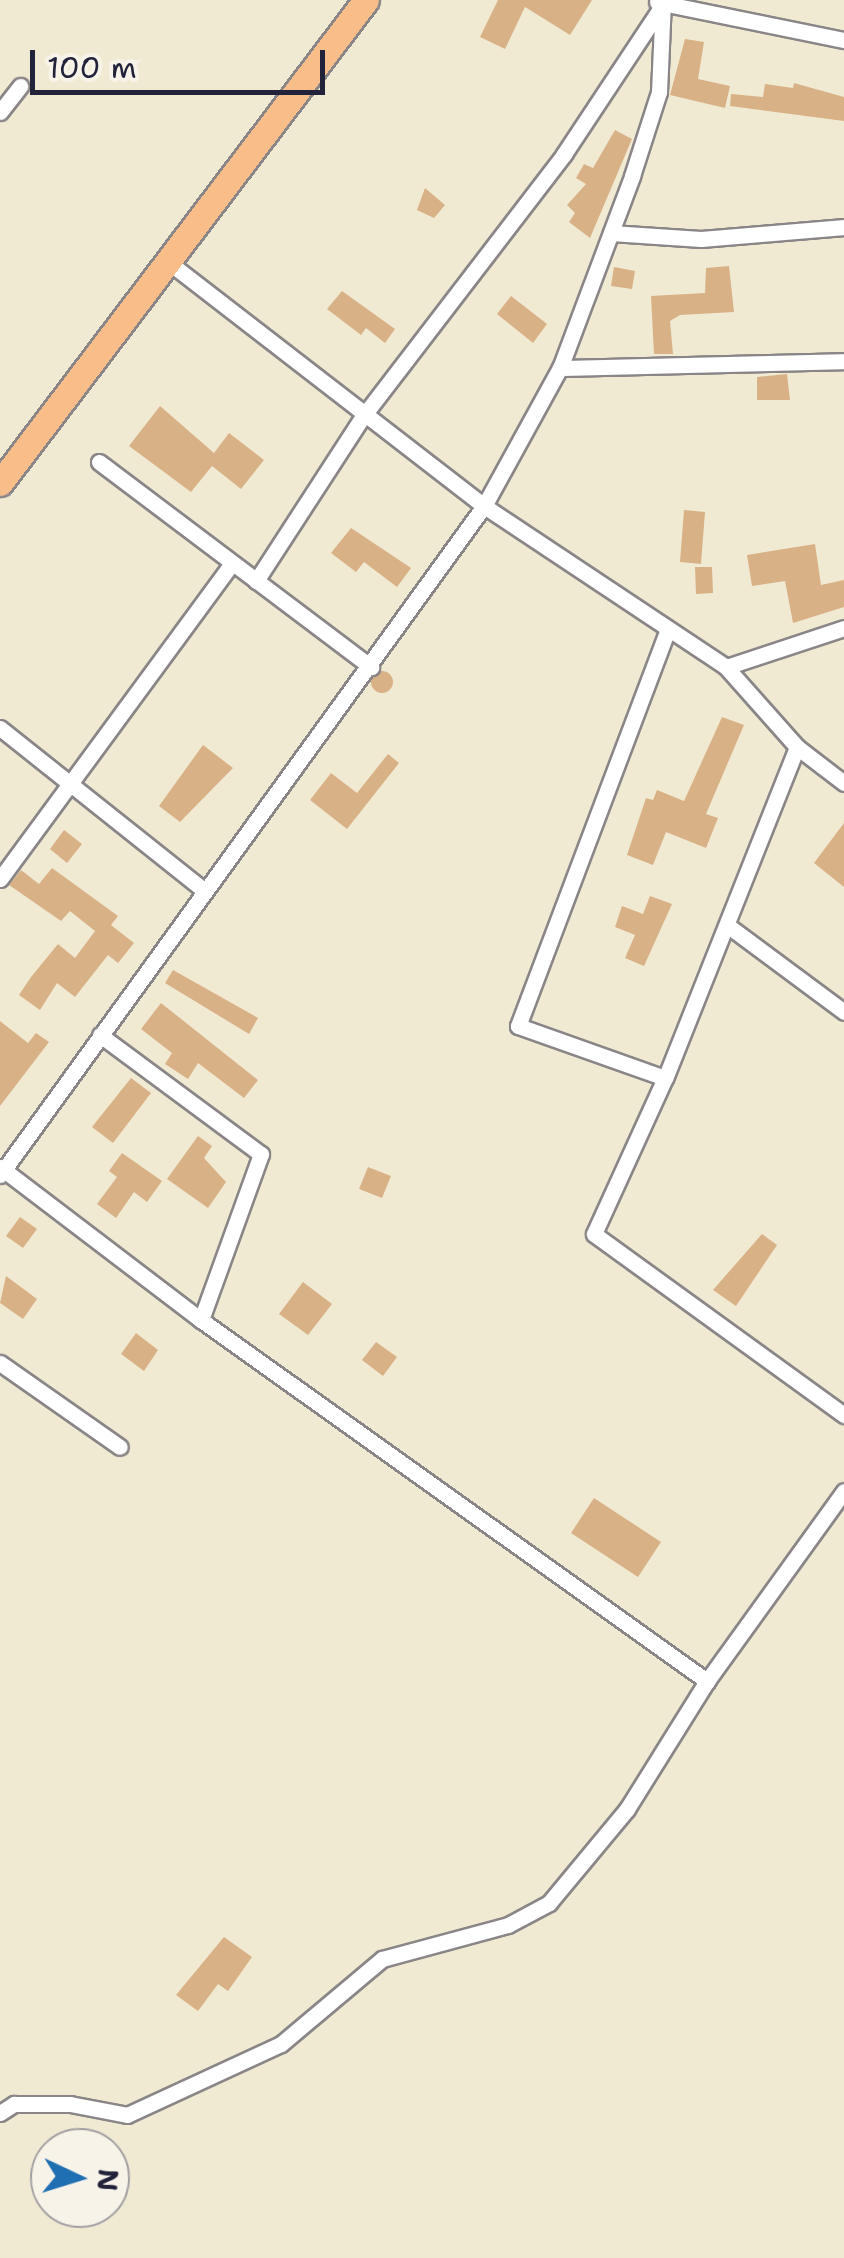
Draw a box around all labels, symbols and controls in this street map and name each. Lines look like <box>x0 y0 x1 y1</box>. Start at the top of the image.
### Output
scale bar <box>35 30 330 92</box>
text: 100 m <box>47 47 137 88</box>
north arrow <box>30 2128 130 2228</box>
text: N <box>88 2168 128 2192</box>

